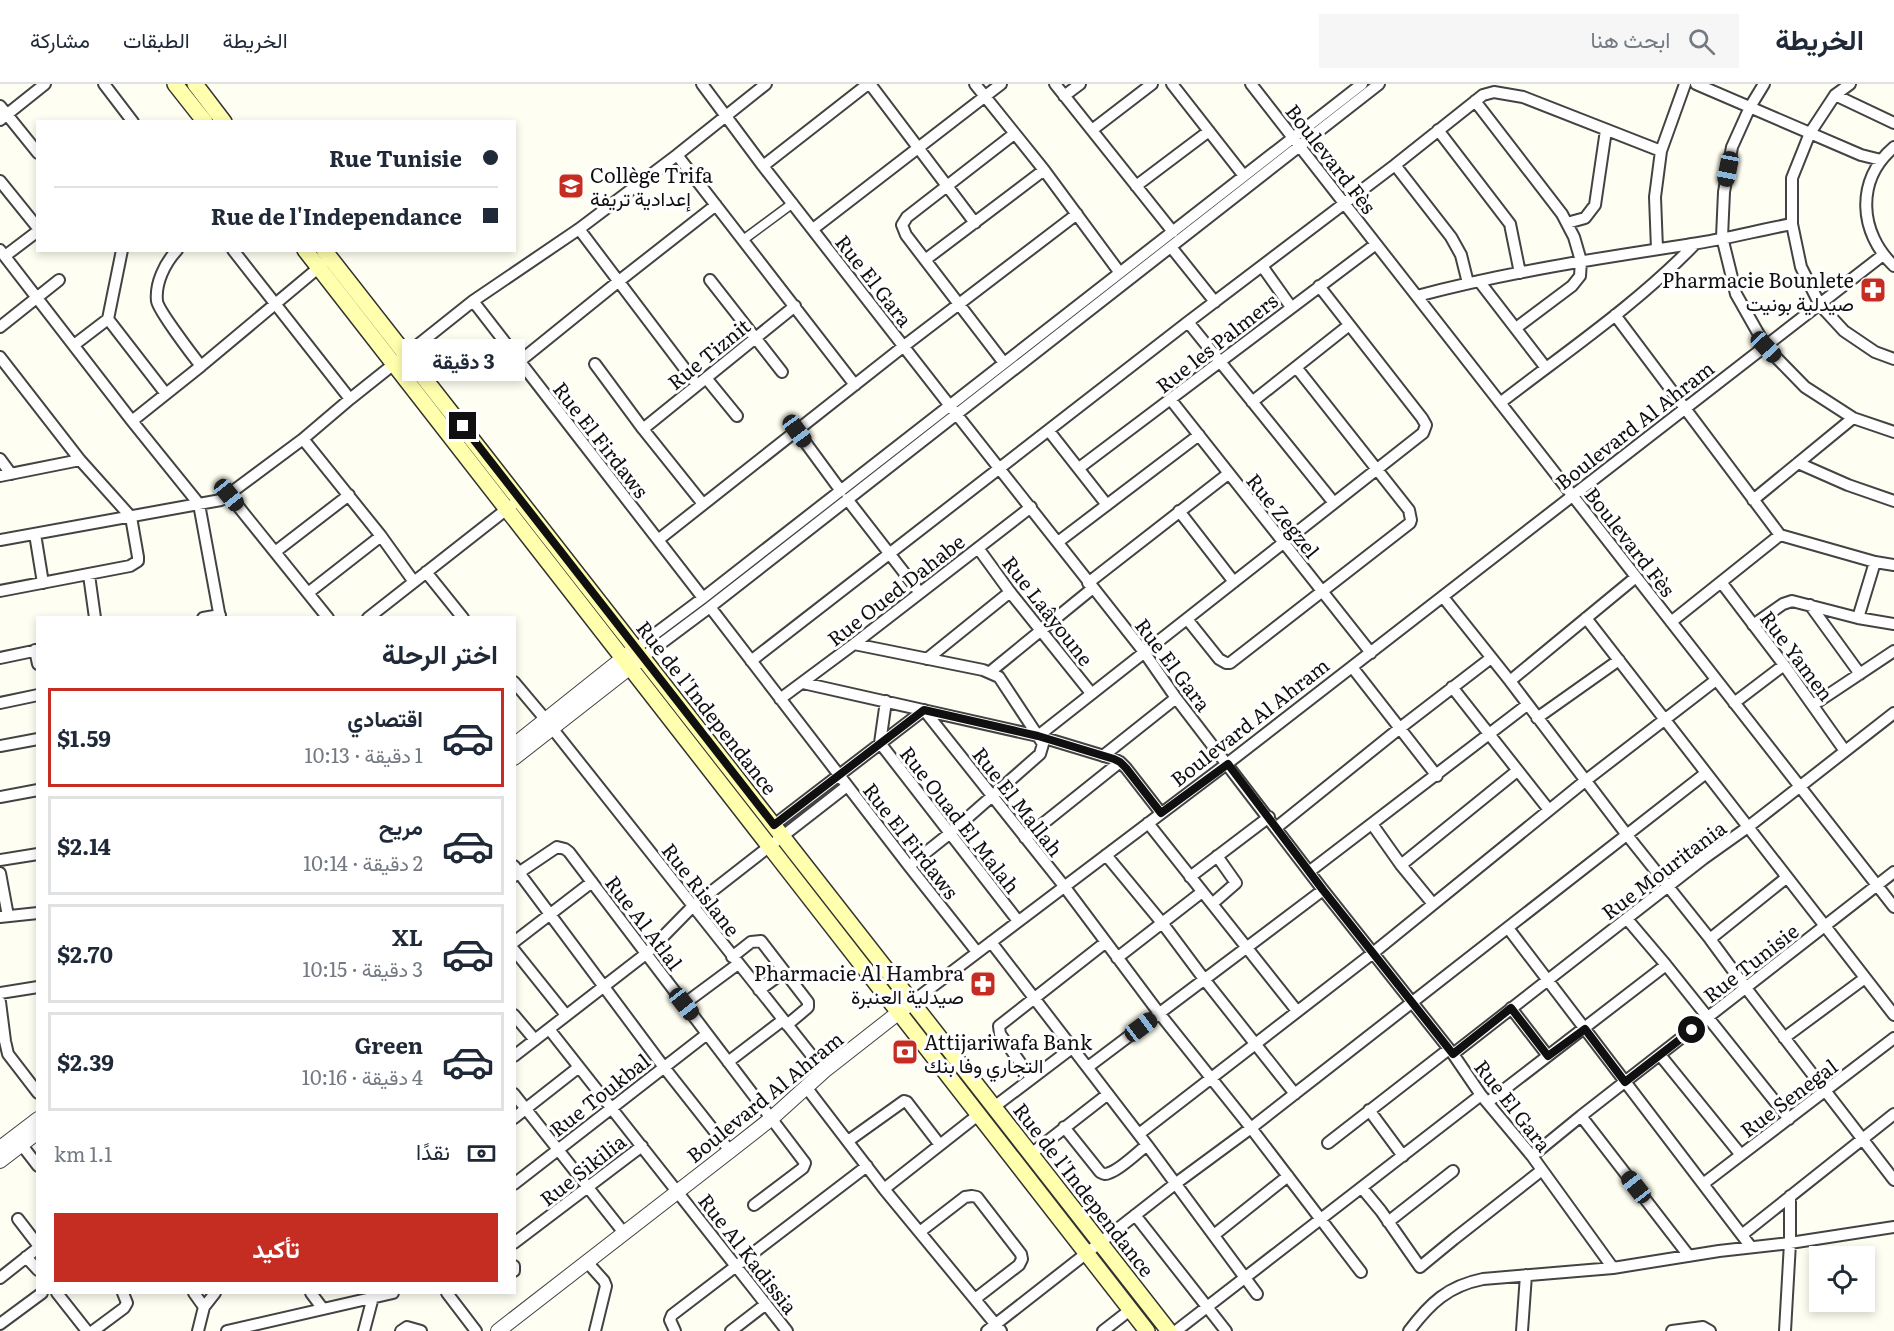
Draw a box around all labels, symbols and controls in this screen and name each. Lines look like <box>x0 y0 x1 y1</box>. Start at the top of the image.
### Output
search box <box>1319 14 1739 68</box>
text: الخريطة <box>1775 17 1864 59</box>
text: ابحث هنا <box>1590 22 1670 55</box>
text: مشاركة <box>30 23 90 54</box>
text: الطبقات <box>123 23 190 54</box>
text: الخريطة <box>223 23 288 54</box>
icon: search <box>1685 25 1718 58</box>
street label: Boulevard Fès <box>1279 97 1385 219</box>
text: Rue Tunisie <box>329 141 462 174</box>
car <box>1716 150 1740 188</box>
place label: Collège Trifa إعدادية تريفة <box>590 159 713 212</box>
school or university icon: Collège Trifa إعدادية تريفة <box>556 171 586 201</box>
text: Rue de l'Independance <box>211 199 462 232</box>
street label: Rue El Gara <box>829 227 921 333</box>
place label: Pharmacie Bounlete صيدلية بونيت <box>1662 264 1854 317</box>
pharmacy icon: Pharmacie Bounlete صيدلية بونيت <box>1858 275 1888 305</box>
street label: Rue les Palmers <box>1149 285 1283 399</box>
street label: Rue Tiznit <box>660 310 756 396</box>
car <box>1747 328 1785 366</box>
callout: 3 دقيقة <box>402 339 524 381</box>
text: 3 دقيقة <box>432 345 495 375</box>
street label: Boulevard Al Ahram <box>1548 352 1720 496</box>
street label: Rue El Firdaws <box>547 374 657 504</box>
car <box>779 411 815 451</box>
route end <box>449 412 476 439</box>
street label: Rue Zegzel <box>1240 466 1328 564</box>
car <box>211 475 247 515</box>
street label: Boulevard Fès <box>1578 480 1684 602</box>
street label: Rue Oued Dahabe <box>820 526 970 652</box>
street label: Rue Laâyoune <box>996 548 1102 672</box>
street label: Rue Yamen <box>1754 604 1842 706</box>
street label: Rue El Gara <box>1129 611 1219 717</box>
street label: Rue de l'Independance <box>630 614 786 800</box>
text: اختر الرحلة <box>382 632 498 672</box>
street label: Boulevard Al Ahram <box>1163 649 1335 793</box>
text: اقتصادي <box>347 701 423 734</box>
icon: car <box>441 711 495 765</box>
text: $1.59 <box>57 721 111 754</box>
text: 1 دقيقة · 10:13 <box>305 739 423 769</box>
street label: Rue Ouad El Malah <box>894 739 1028 899</box>
street label: Rue El Mallah <box>967 740 1071 862</box>
street label: Rue El Firdaws <box>857 775 967 905</box>
text: مريح <box>379 809 423 842</box>
street label: Rue Mouritania <box>1594 812 1732 926</box>
icon: car <box>441 819 495 873</box>
text: $2.14 <box>57 829 111 862</box>
street label: Rue Rislane <box>656 836 748 942</box>
text: 2 دقيقة · 10:14 <box>303 847 423 877</box>
street label: Rue Al Atlal <box>599 868 691 976</box>
street label: Rue Tunisie <box>1696 915 1804 1009</box>
text: XL <box>392 920 423 953</box>
icon: car <box>441 927 495 981</box>
text: $2.70 <box>57 937 113 970</box>
text: 3 دقيقة · 10:15 <box>303 953 423 983</box>
place label: Pharmacie Al Hambra صيدلية العنبرة <box>754 957 964 1010</box>
pharmacy icon: Pharmacie Al Hambra صيدلية العنبرة <box>968 969 998 999</box>
car <box>666 984 702 1024</box>
car <box>1121 1009 1161 1045</box>
route start <box>1678 1016 1705 1043</box>
street label: Boulevard Al Ahram <box>679 1023 849 1169</box>
place label: Attijariwafa Bank التجاري وفا بنك <box>924 1026 1093 1083</box>
text: Green <box>354 1028 423 1061</box>
icon: car <box>441 1035 495 1089</box>
bank icon: Attijariwafa Bank التجاري وفا بنك <box>890 1037 920 1067</box>
text: $2.39 <box>57 1045 114 1078</box>
street label: Rue Toukbal <box>542 1045 656 1143</box>
street label: Rue Senegal <box>1733 1050 1843 1144</box>
street label: Rue El Gara <box>1468 1052 1560 1158</box>
text: 4 دقيقة · 10:16 <box>302 1061 423 1091</box>
street label: Rue de l'Independance <box>1007 1096 1163 1282</box>
street label: Rue Sikilia <box>532 1126 632 1212</box>
text: نقدًا <box>416 1134 450 1167</box>
icon: cash <box>465 1137 498 1170</box>
text: 1.1 km <box>54 1138 112 1168</box>
car <box>1618 1167 1654 1207</box>
street label: Rue Al Kadissia <box>692 1186 806 1320</box>
button: تأكيد <box>54 1213 498 1282</box>
map controls <box>1809 1246 1875 1312</box>
button: locate <box>1809 1246 1875 1312</box>

